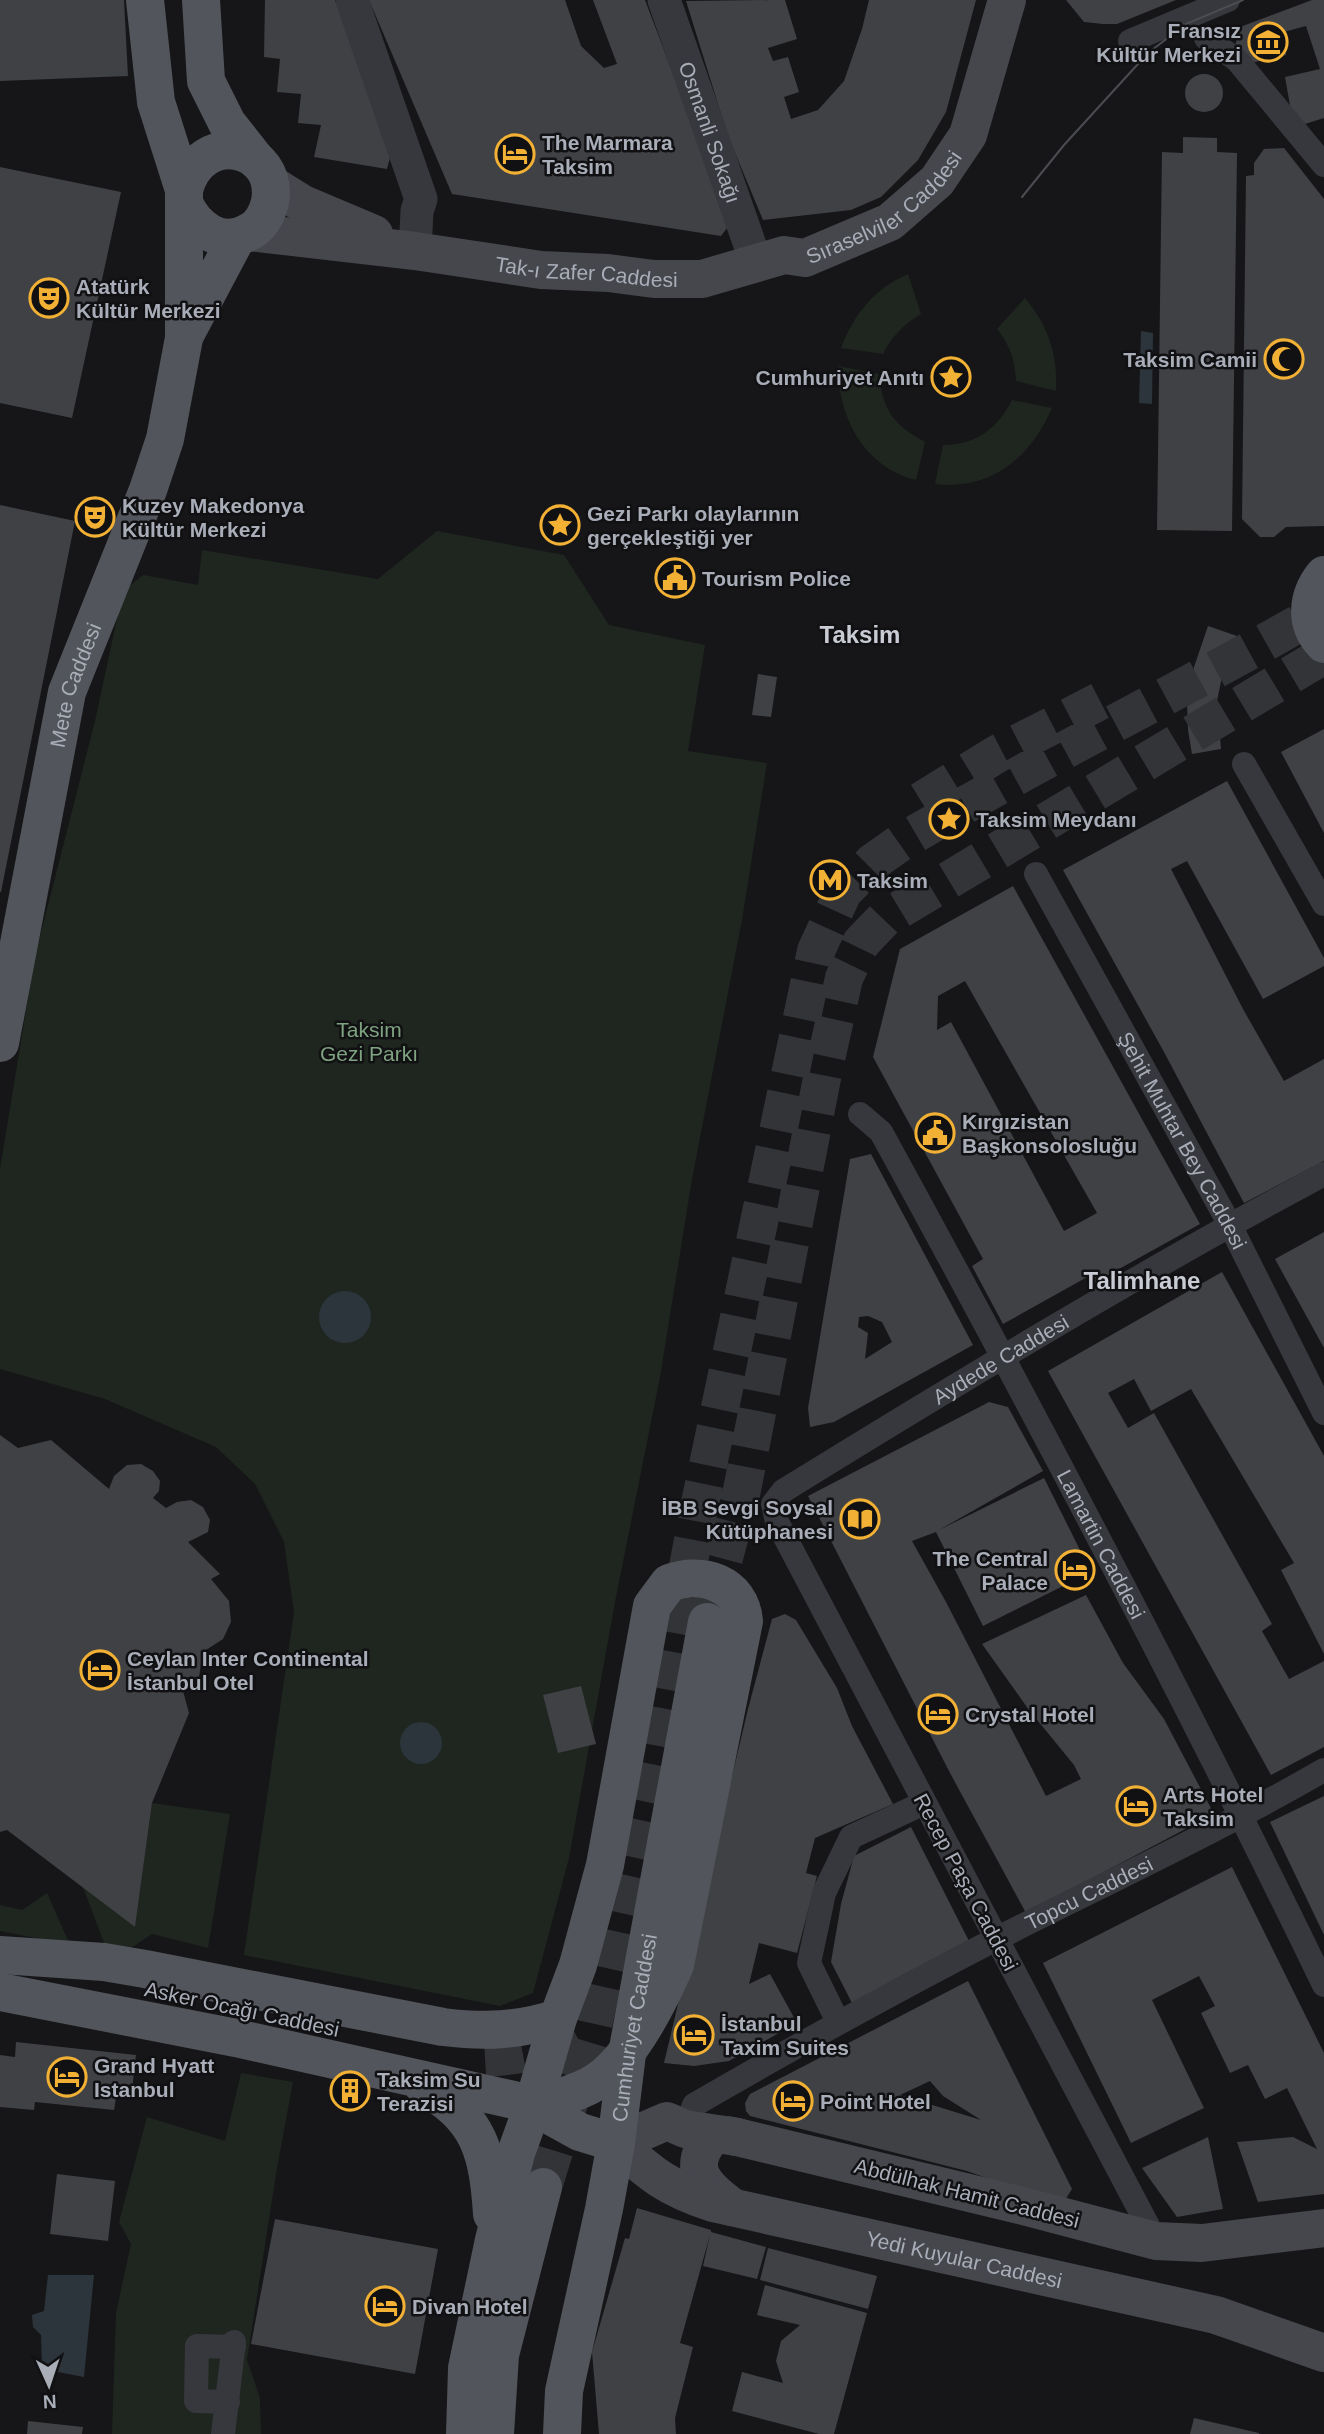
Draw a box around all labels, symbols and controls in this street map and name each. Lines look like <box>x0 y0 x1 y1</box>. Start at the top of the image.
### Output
place label: Fransız Kültür Merkezi <box>1096 19 1241 66</box>
museum icon: Fransız Kültür Merkezi <box>1247 21 1289 63</box>
street label: Osmanli Sokağı <box>675 58 746 206</box>
place label: The Marmara Taksim <box>542 131 673 178</box>
hotel icon: The Marmara Taksim <box>494 133 536 175</box>
street label: Sıraselviler Caddesi <box>802 146 966 268</box>
street label: Tak-ı Zafer Caddesi <box>494 252 678 291</box>
place label: Atatürk Kültür Merkezi <box>76 275 221 322</box>
theatre icon: Atatürk Kültür Merkezi <box>28 277 70 319</box>
mosque icon: Taksim Camii <box>1263 338 1305 380</box>
place label: Taksim Camii <box>1123 348 1257 371</box>
place icon: Cumhuriyet Anıtı <box>930 356 972 398</box>
place label: Cumhuriyet Anıtı <box>756 366 924 389</box>
place label: Kuzey Makedonya Kültür Merkezi <box>122 494 304 541</box>
theatre icon: Kuzey Makedonya Kültür Merkezi <box>74 496 116 538</box>
place label: Gezi Parkı olaylarının gerçekleştiği yer <box>587 502 799 549</box>
place icon: Gezi Parkı olaylarının gerçekleştiği yer <box>539 504 581 546</box>
public building icon: Tourism Police <box>654 557 696 599</box>
place label: Tourism Police <box>702 567 851 590</box>
street label: Mete Caddesi <box>45 620 105 749</box>
district label: Taksim <box>820 621 900 648</box>
place icon: Taksim Meydanı <box>928 798 970 840</box>
place label: Taksim Meydanı <box>976 808 1137 831</box>
metro station icon: Taksim <box>809 859 851 901</box>
place label: Taksim <box>857 869 928 892</box>
park label: Taksim Gezi Parkı <box>320 1018 418 1065</box>
street label: Şehit Muhtar Bey Caddesi <box>1114 1028 1251 1253</box>
place label: Kırgızistan Başkonsolosluğu <box>962 1110 1137 1157</box>
public building icon: Kırgızistan Başkonsolosluğu <box>914 1112 956 1154</box>
district label: Talimhane <box>1084 1267 1200 1294</box>
street label: Aydede Caddesi <box>928 1310 1072 1408</box>
street label: Lamartin Caddesi <box>1053 1466 1150 1622</box>
place label: İBB Sevgi Soysal Kütüphanesi <box>661 1496 833 1543</box>
library icon: İBB Sevgi Soysal Kütüphanesi <box>839 1498 881 1540</box>
place label: The Central Palace <box>932 1547 1048 1594</box>
hotel icon: The Central Palace <box>1054 1549 1096 1591</box>
place label: Ceylan Inter Continental İstanbul Otel <box>127 1647 369 1694</box>
hotel icon: Ceylan Inter Continental İstanbul Otel <box>79 1649 121 1691</box>
hotel icon: Crystal Hotel <box>917 1693 959 1735</box>
place label: Crystal Hotel <box>965 1703 1095 1726</box>
place label: Arts Hotel Taksim <box>1163 1783 1263 1830</box>
hotel icon: Arts Hotel Taksim <box>1115 1785 1157 1827</box>
street label: Recep Paşa Caddesi <box>910 1789 1022 1975</box>
street label: Topcu Caddesi <box>1021 1852 1156 1934</box>
street label: Cumhuriyet Caddesi <box>607 1932 661 2123</box>
street label: Asker Ocağı Caddesi <box>143 1977 341 2041</box>
place label: İstanbul Taxim Suites <box>721 2012 849 2059</box>
hotel icon: İstanbul Taxim Suites <box>673 2014 715 2056</box>
place label: Grand Hyatt Istanbul <box>94 2054 214 2101</box>
hotel icon: Grand Hyatt Istanbul <box>46 2056 88 2098</box>
place label: Taksim Su Terazisi <box>377 2068 480 2115</box>
building icon: Taksim Su Terazisi <box>329 2070 371 2112</box>
hotel icon: Point Hotel <box>772 2080 814 2122</box>
place label: Point Hotel <box>820 2090 931 2113</box>
street label: Abdülhak Hamit Caddesi <box>852 2154 1082 2232</box>
street label: Yedi Kuyular Caddesi <box>864 2226 1064 2292</box>
hotel icon: Divan Hotel <box>364 2285 406 2327</box>
place label: Divan Hotel <box>412 2295 528 2318</box>
north arrow <box>14 2350 84 2420</box>
text: N <box>42 2391 57 2412</box>

